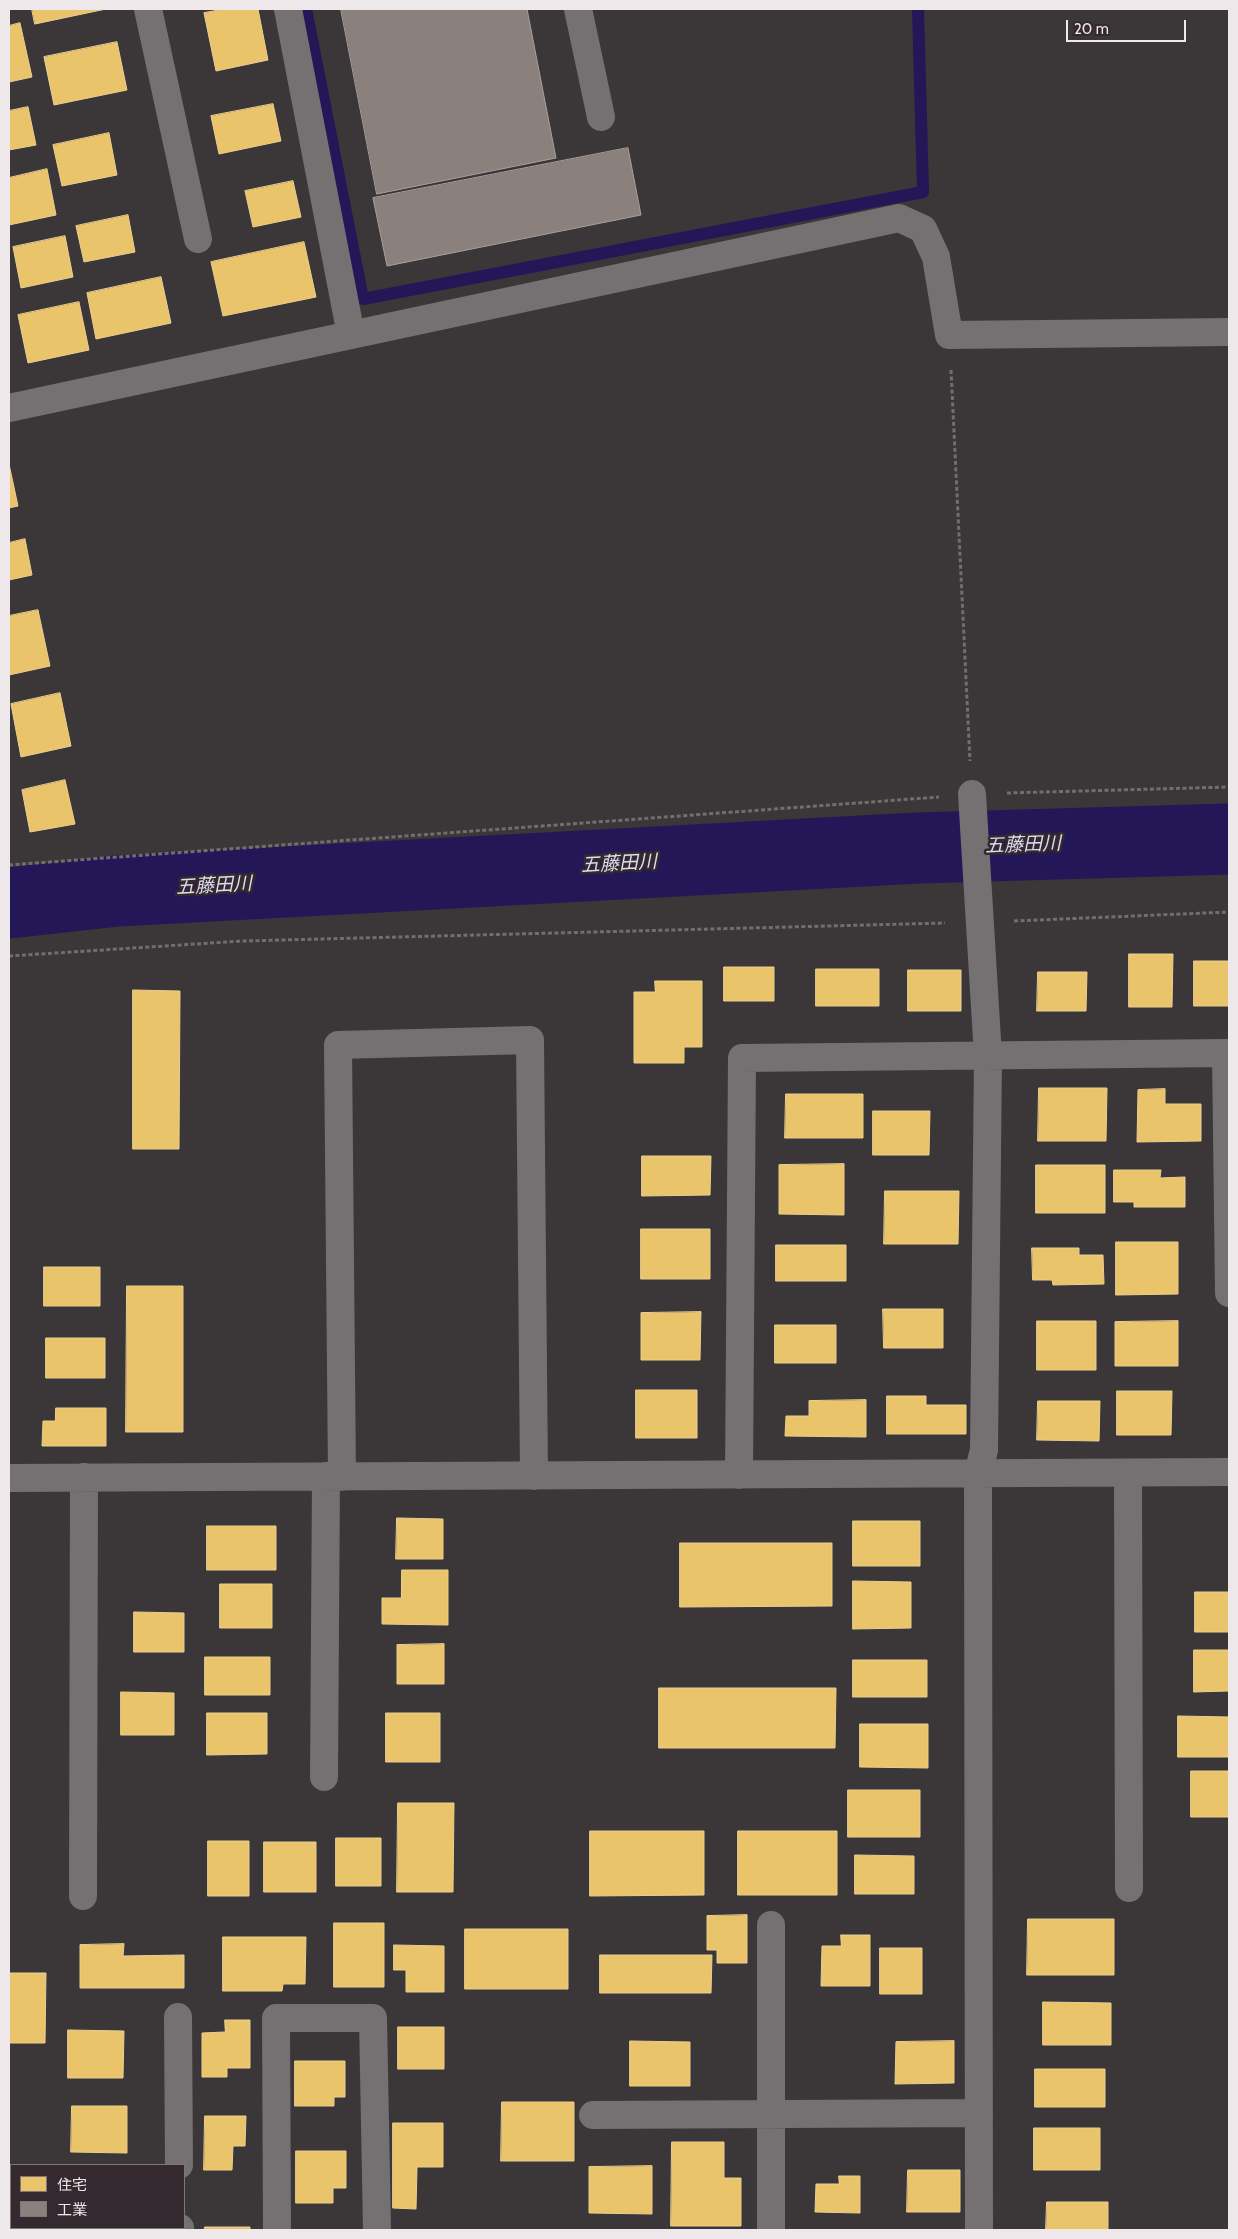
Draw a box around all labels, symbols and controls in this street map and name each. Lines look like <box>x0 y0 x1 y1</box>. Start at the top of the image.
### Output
scale bar <box>1068 10 1188 42</box>
text: 20 m <box>1074 20 1109 38</box>
water label: 五藤田川 <box>985 832 1061 858</box>
water label: 五藤田川 <box>580 851 658 877</box>
water label: 五藤田川 <box>175 873 253 899</box>
legend <box>10 2164 185 2229</box>
text: 住宅 <box>57 2176 87 2194</box>
text: 工業 <box>57 2201 87 2219</box>

